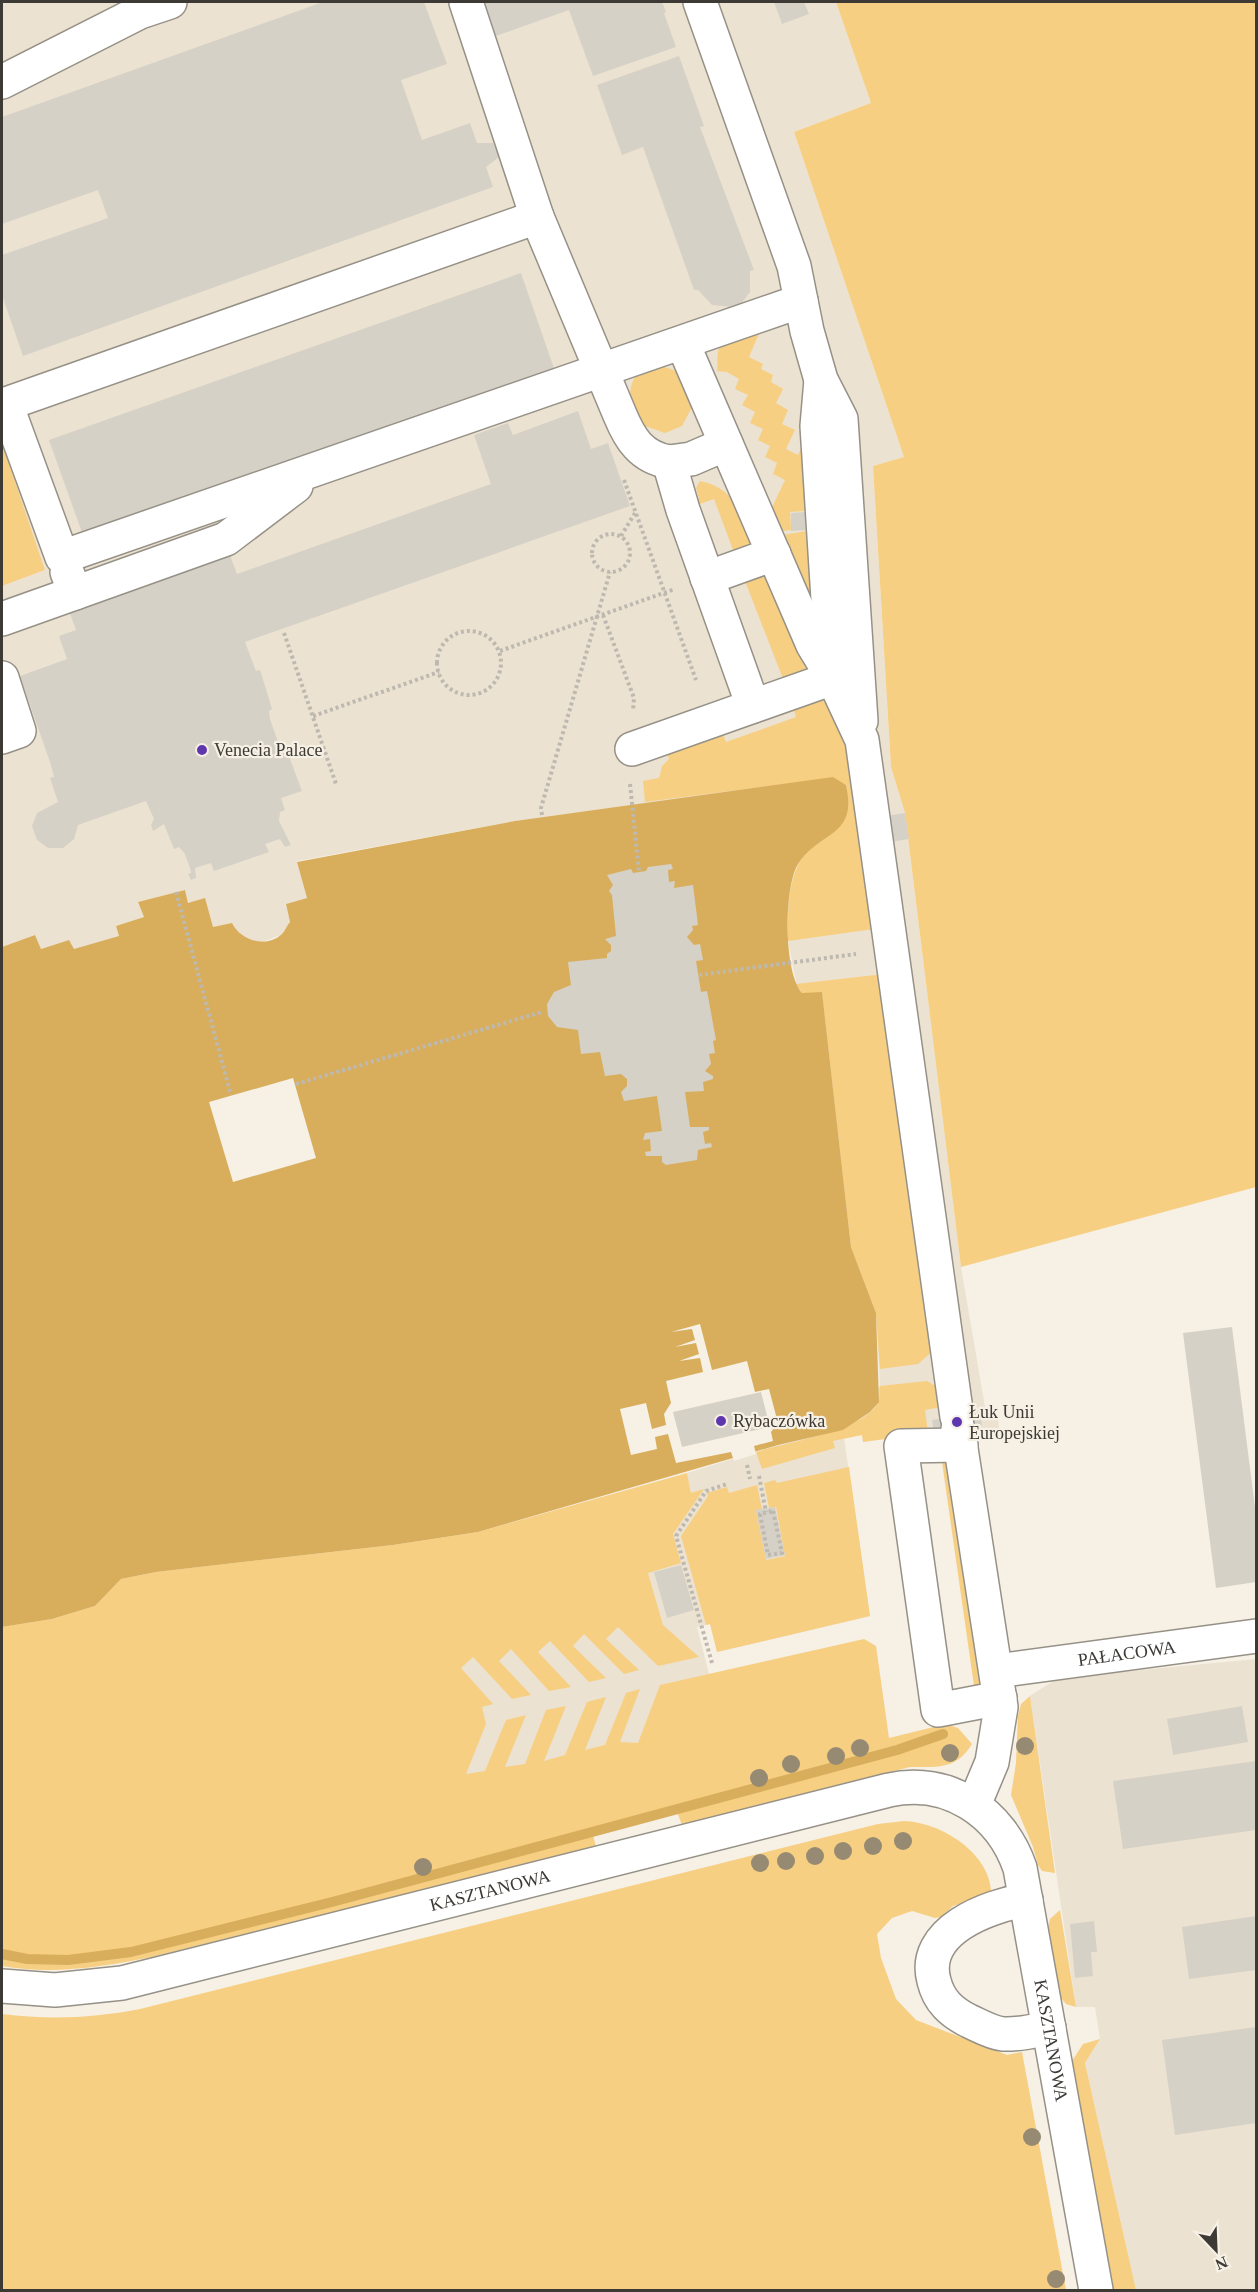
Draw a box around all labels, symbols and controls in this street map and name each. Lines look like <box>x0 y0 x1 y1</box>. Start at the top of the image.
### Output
place label: Venecia Palace <box>214 740 322 760</box>
marker: Venecia Palace <box>195 743 209 757</box>
place label: Łuk Unii Europejskiej <box>969 1402 1060 1443</box>
place label: Rybaczówka <box>733 1411 825 1431</box>
marker: Rybaczówka <box>714 1414 728 1428</box>
marker: Łuk Unii Europejskiej <box>950 1415 964 1429</box>
street label: PAŁACOWA <box>1077 1637 1177 1670</box>
street label: KASZTANOWA <box>428 1866 552 1915</box>
street label: KASZTANOWA <box>1030 1978 1072 2103</box>
north arrow <box>1186 2220 1246 2280</box>
text: N <box>1213 2253 1230 2274</box>

